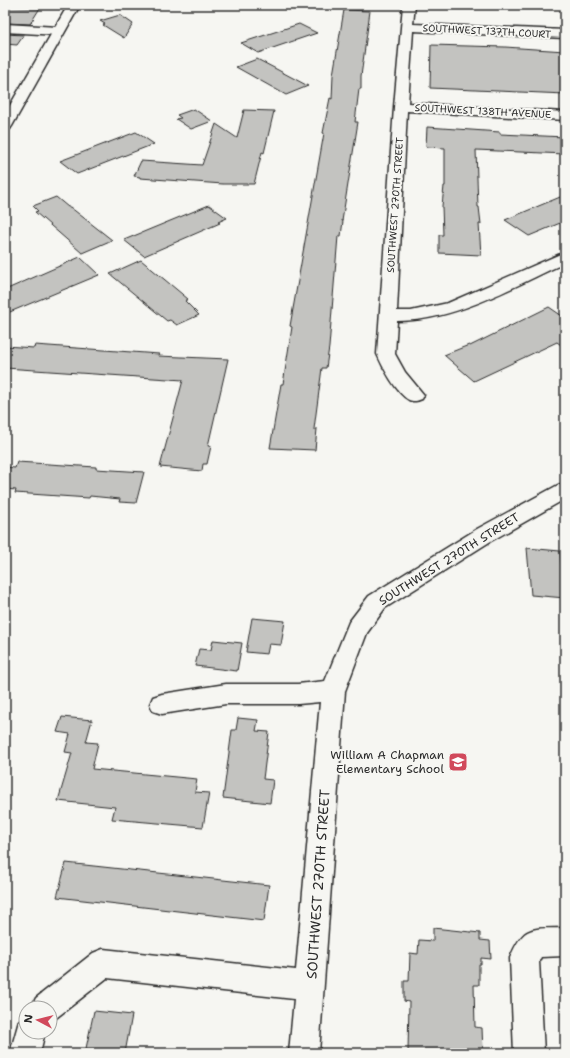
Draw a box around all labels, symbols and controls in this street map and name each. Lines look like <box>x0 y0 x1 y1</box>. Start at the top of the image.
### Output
street label: SOUTHWEST 137TH COURT <box>422 21 552 41</box>
street label: SOUTHWEST 138TH AVENUE <box>414 101 552 121</box>
street label: SOUTHWEST 270TH STREET <box>384 137 406 273</box>
street label: SOUTHWEST 270TH STREET <box>376 509 523 609</box>
place label: William A Chapman Elementary School <box>330 747 444 777</box>
school or university icon: William A Chapman Elementary School <box>447 751 469 773</box>
street label: SOUTHWEST 270TH STREET <box>302 788 334 979</box>
north arrow <box>18 1000 58 1040</box>
text: N <box>21 1013 37 1024</box>

